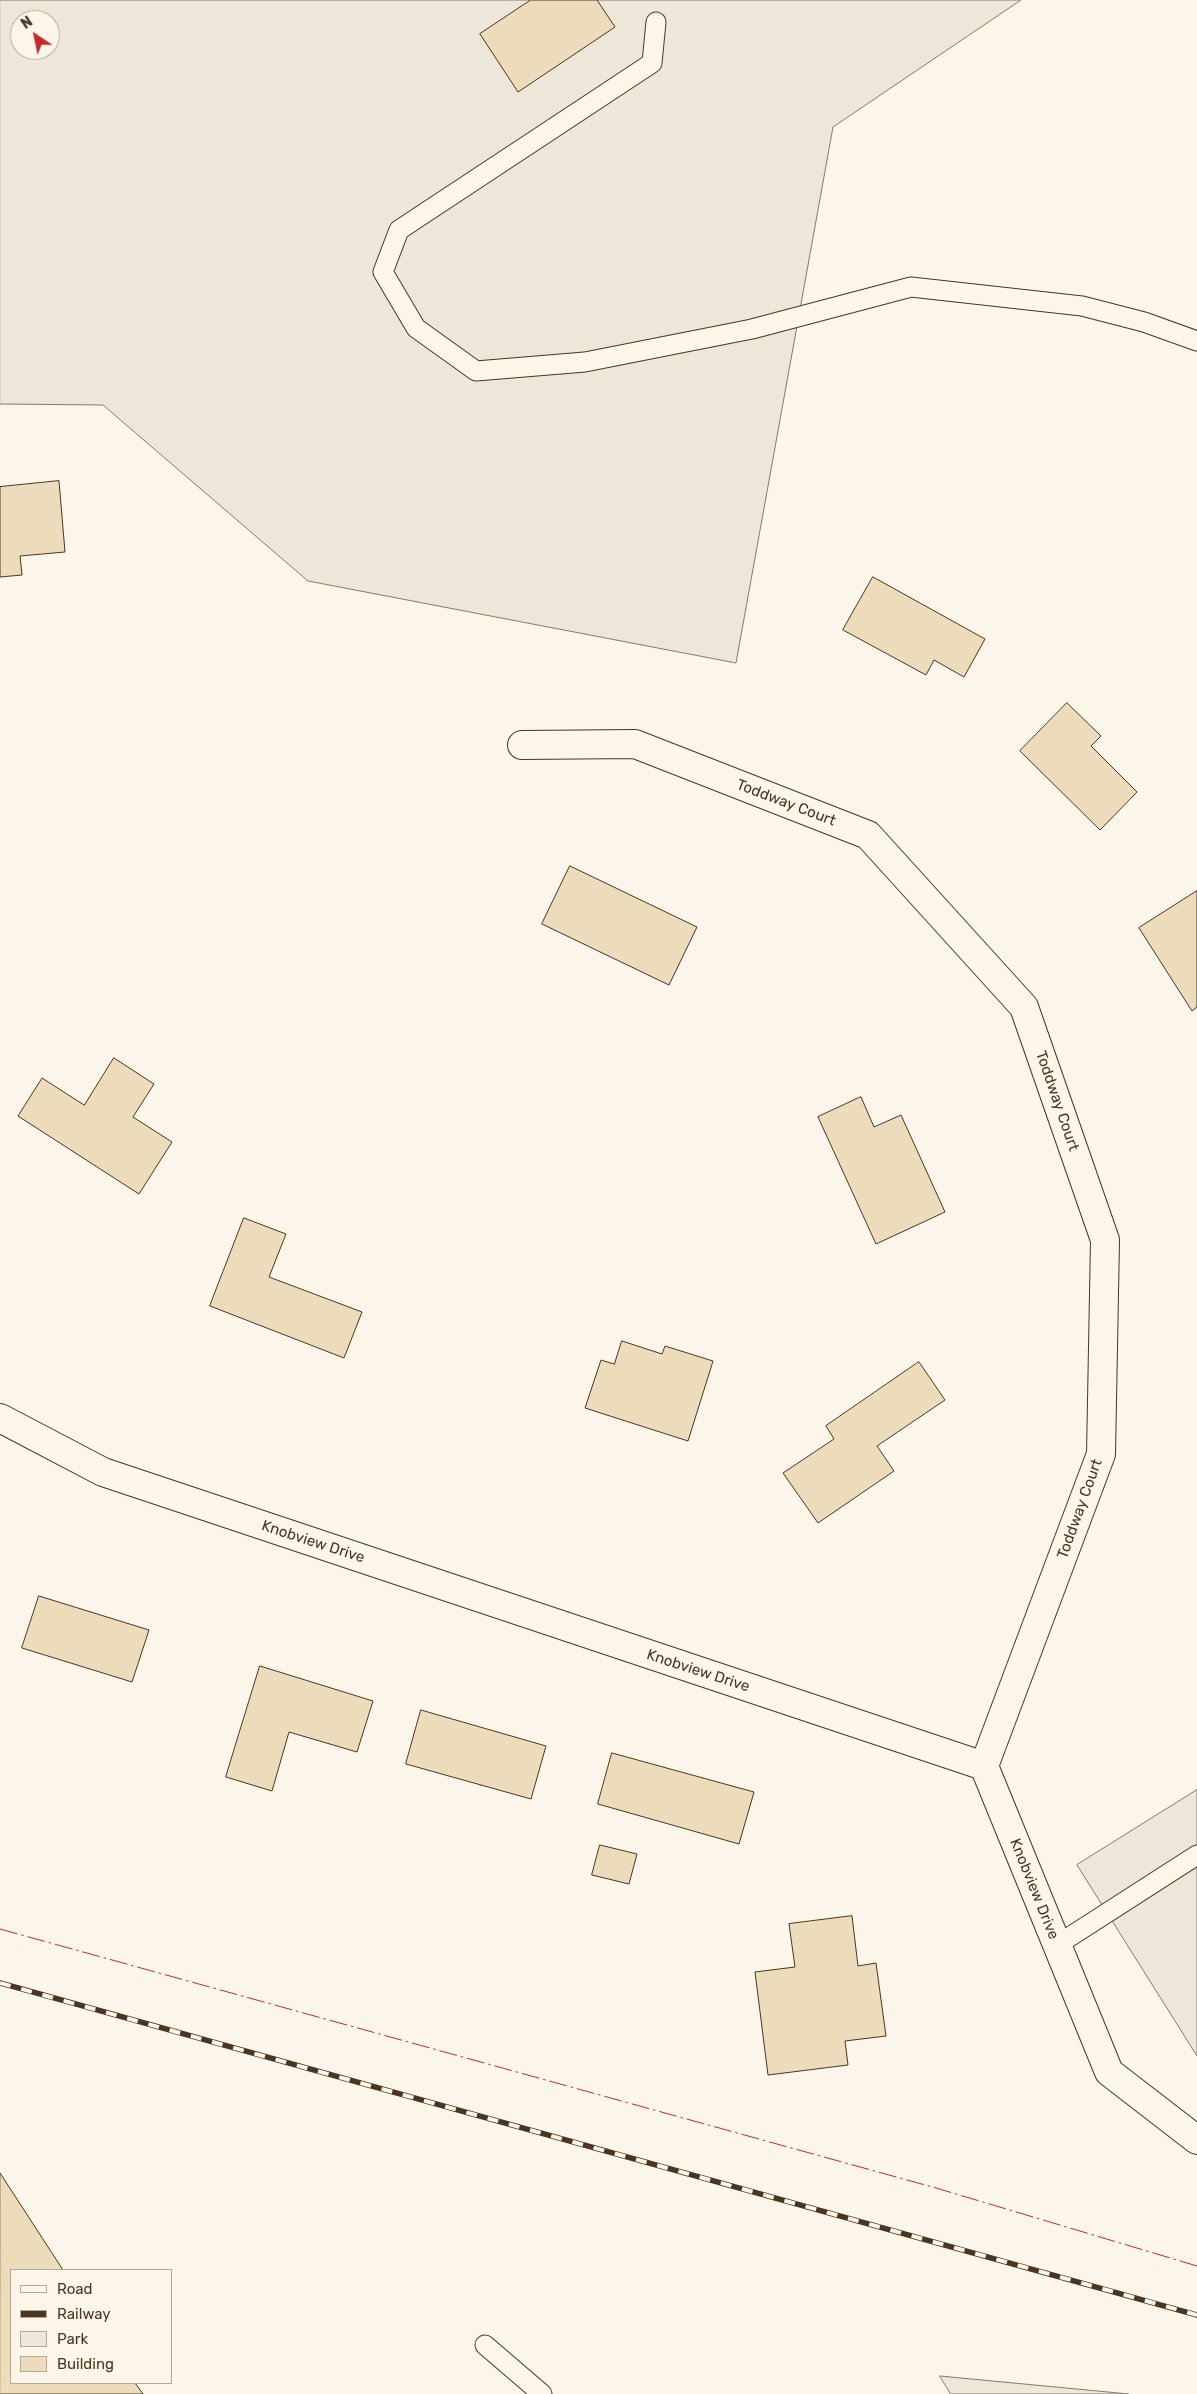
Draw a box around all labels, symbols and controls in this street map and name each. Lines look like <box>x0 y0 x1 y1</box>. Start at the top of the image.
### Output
north arrow <box>10 10 60 60</box>
text: N <box>18 13 36 33</box>
street label: Toddway Court <box>734 776 838 830</box>
street label: Toddway Court <box>1031 1049 1083 1153</box>
street label: Toddway Court <box>1054 1457 1106 1561</box>
street label: Knobview Drive <box>259 1517 367 1567</box>
street label: Knobview Drive <box>644 1646 752 1696</box>
street label: Knobview Drive <box>1006 1836 1062 1942</box>
legend <box>10 2269 172 2384</box>
text: Road <box>57 2280 93 2298</box>
text: Railway <box>57 2305 111 2323</box>
text: Park <box>57 2330 88 2348</box>
text: Building <box>57 2355 114 2373</box>

